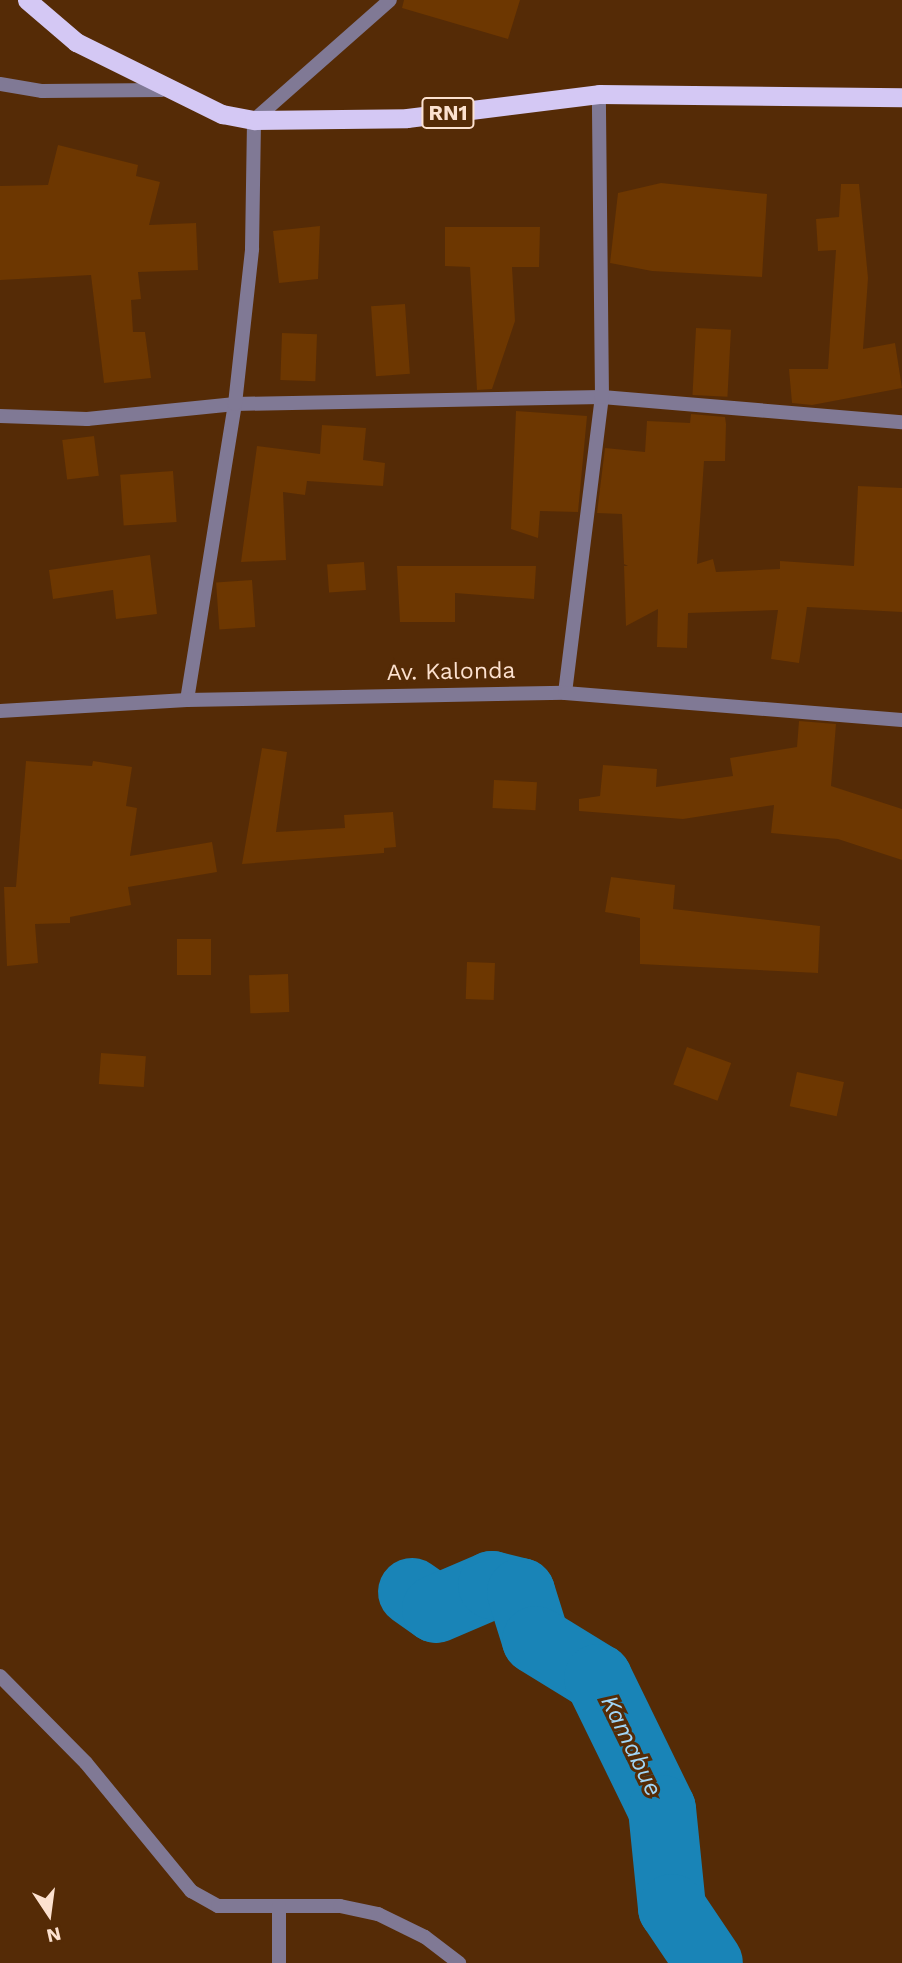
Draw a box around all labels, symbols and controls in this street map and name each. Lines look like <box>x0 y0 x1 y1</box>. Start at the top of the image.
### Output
road number: RN1 <box>420 96 476 130</box>
street label: Av. Kalonda <box>386 657 516 687</box>
water label: Kamabue <box>594 1691 668 1801</box>
north arrow <box>14 1879 84 1949</box>
text: N <box>44 1922 63 1948</box>

